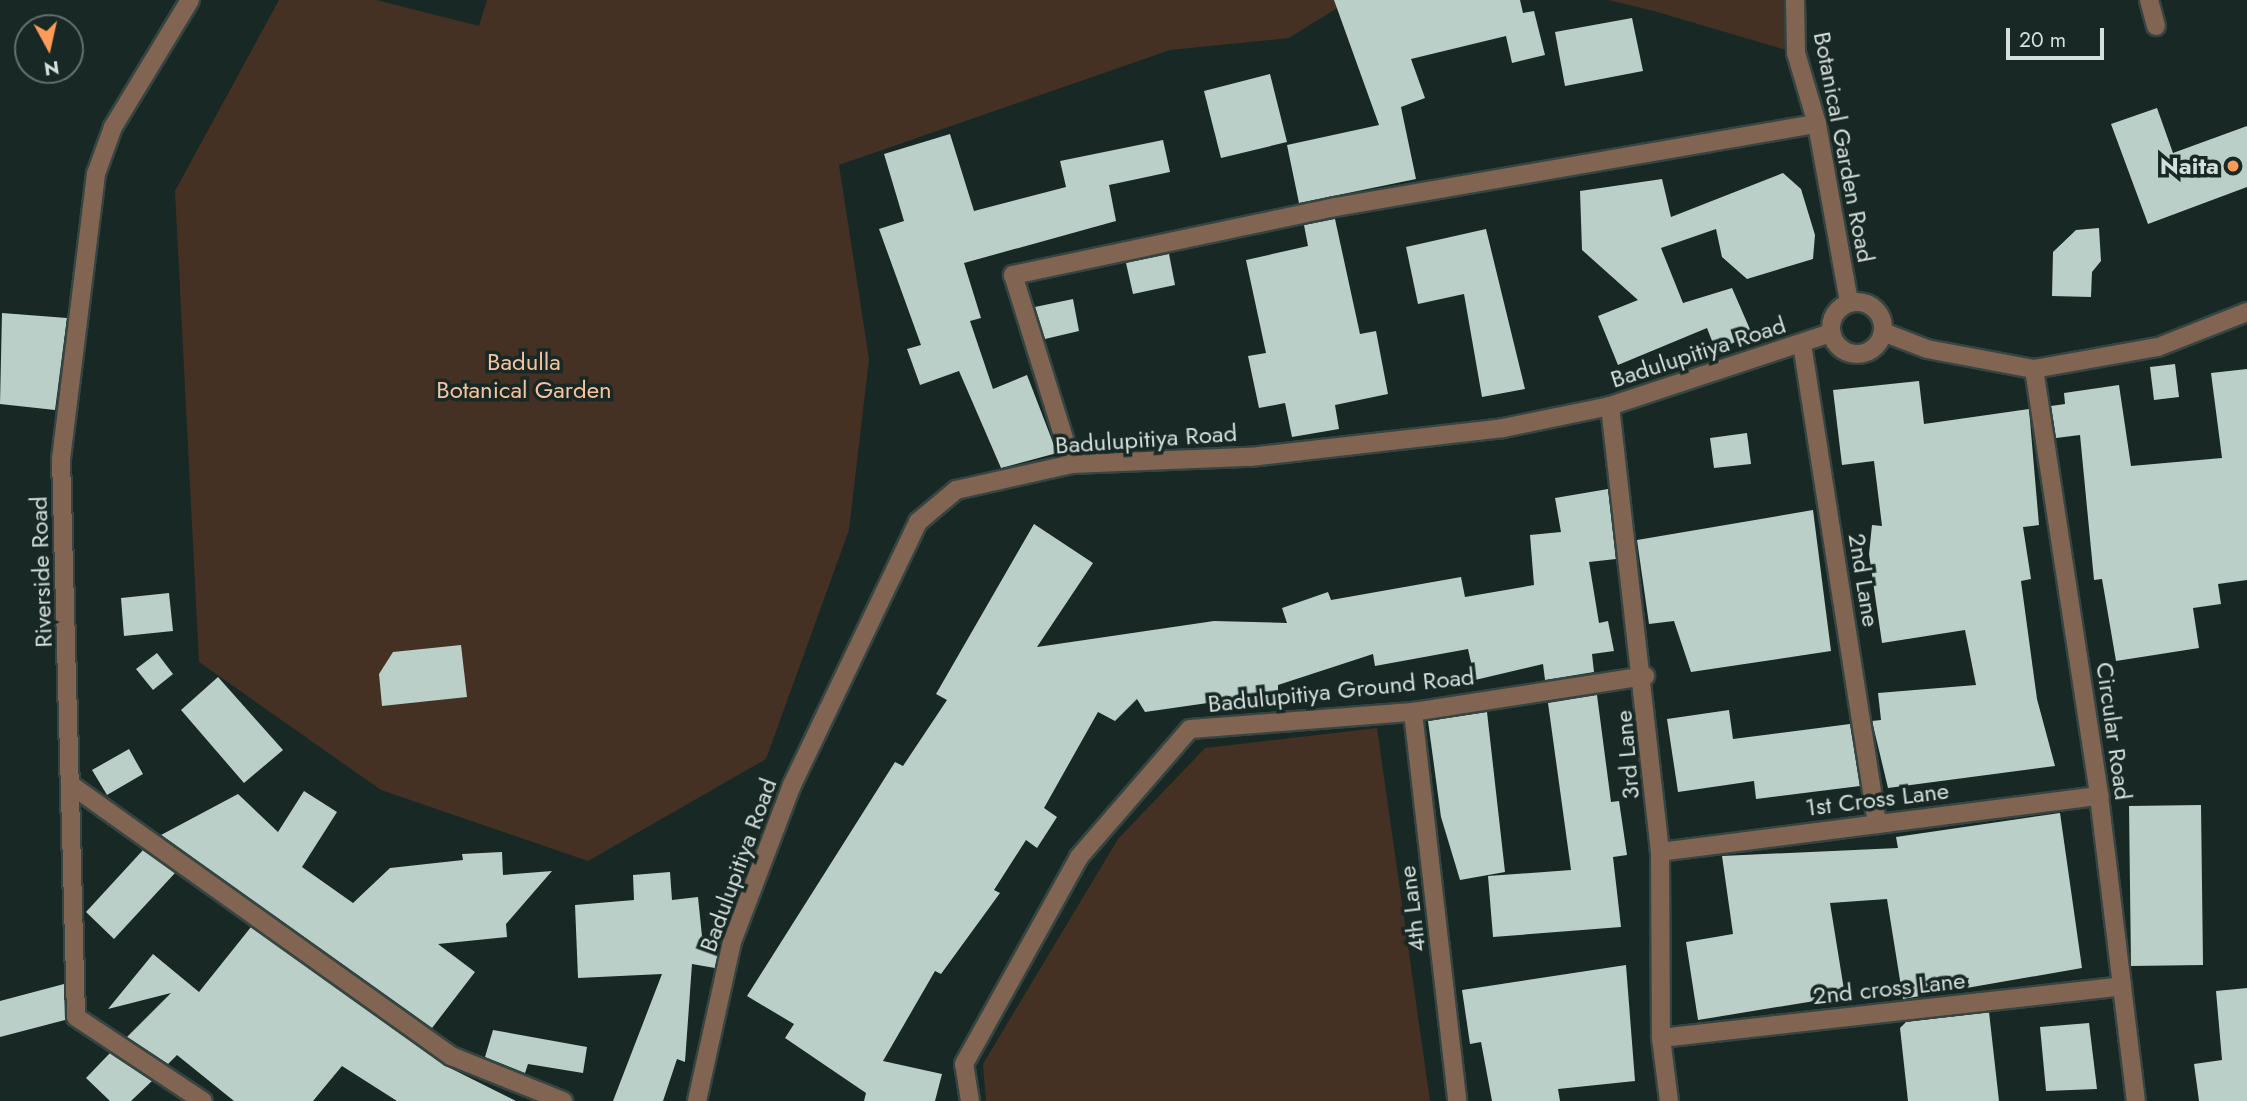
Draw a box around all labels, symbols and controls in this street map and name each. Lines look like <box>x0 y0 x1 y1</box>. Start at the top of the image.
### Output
north arrow <box>14 14 84 84</box>
scale bar <box>2009 14 2107 58</box>
text: 20 m <box>2019 25 2066 55</box>
street label: Botanical Garden Road <box>1808 29 1880 265</box>
text: N <box>42 54 61 83</box>
place label: Naita <box>2160 152 2219 180</box>
marker: Naita <box>2225 158 2241 174</box>
street label: Badulupitiya Road <box>1607 310 1789 394</box>
park label: Badulla Botanical Garden <box>436 348 612 404</box>
street label: Badulupitiya Road <box>1054 418 1238 460</box>
street label: Riverside Road <box>24 496 58 648</box>
street label: 2nd Lane <box>1842 531 1886 629</box>
street label: Circular Road <box>2090 660 2138 802</box>
street label: Badulupitiya Ground Road <box>1206 662 1476 718</box>
street label: 3rd Lane <box>1609 709 1645 801</box>
street label: Badulupitiya Road <box>693 774 783 956</box>
street label: 1st Cross Lane <box>1803 776 1951 822</box>
street label: 4th Lane <box>1392 864 1432 954</box>
street label: 2nd cross Lane <box>1811 966 1967 1010</box>

